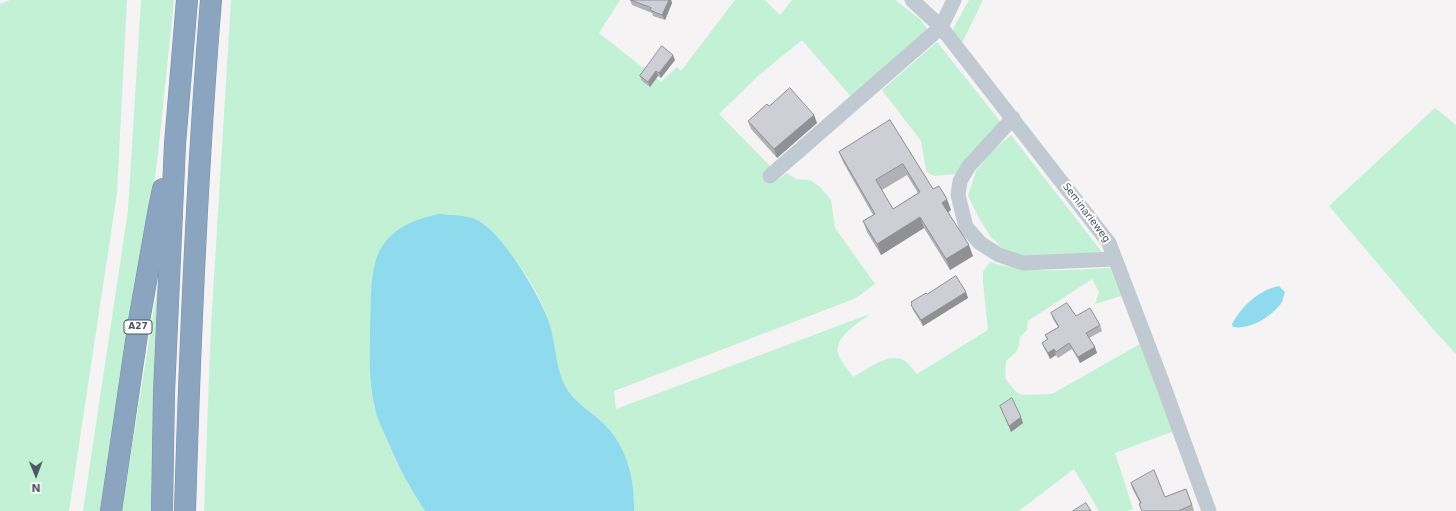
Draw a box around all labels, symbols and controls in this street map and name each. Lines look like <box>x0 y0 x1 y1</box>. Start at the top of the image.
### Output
street label: Seminarieweg <box>1060 181 1112 245</box>
road number: A27 <box>124 320 152 334</box>
north arrow <box>16 455 56 495</box>
text: N <box>31 481 41 494</box>

